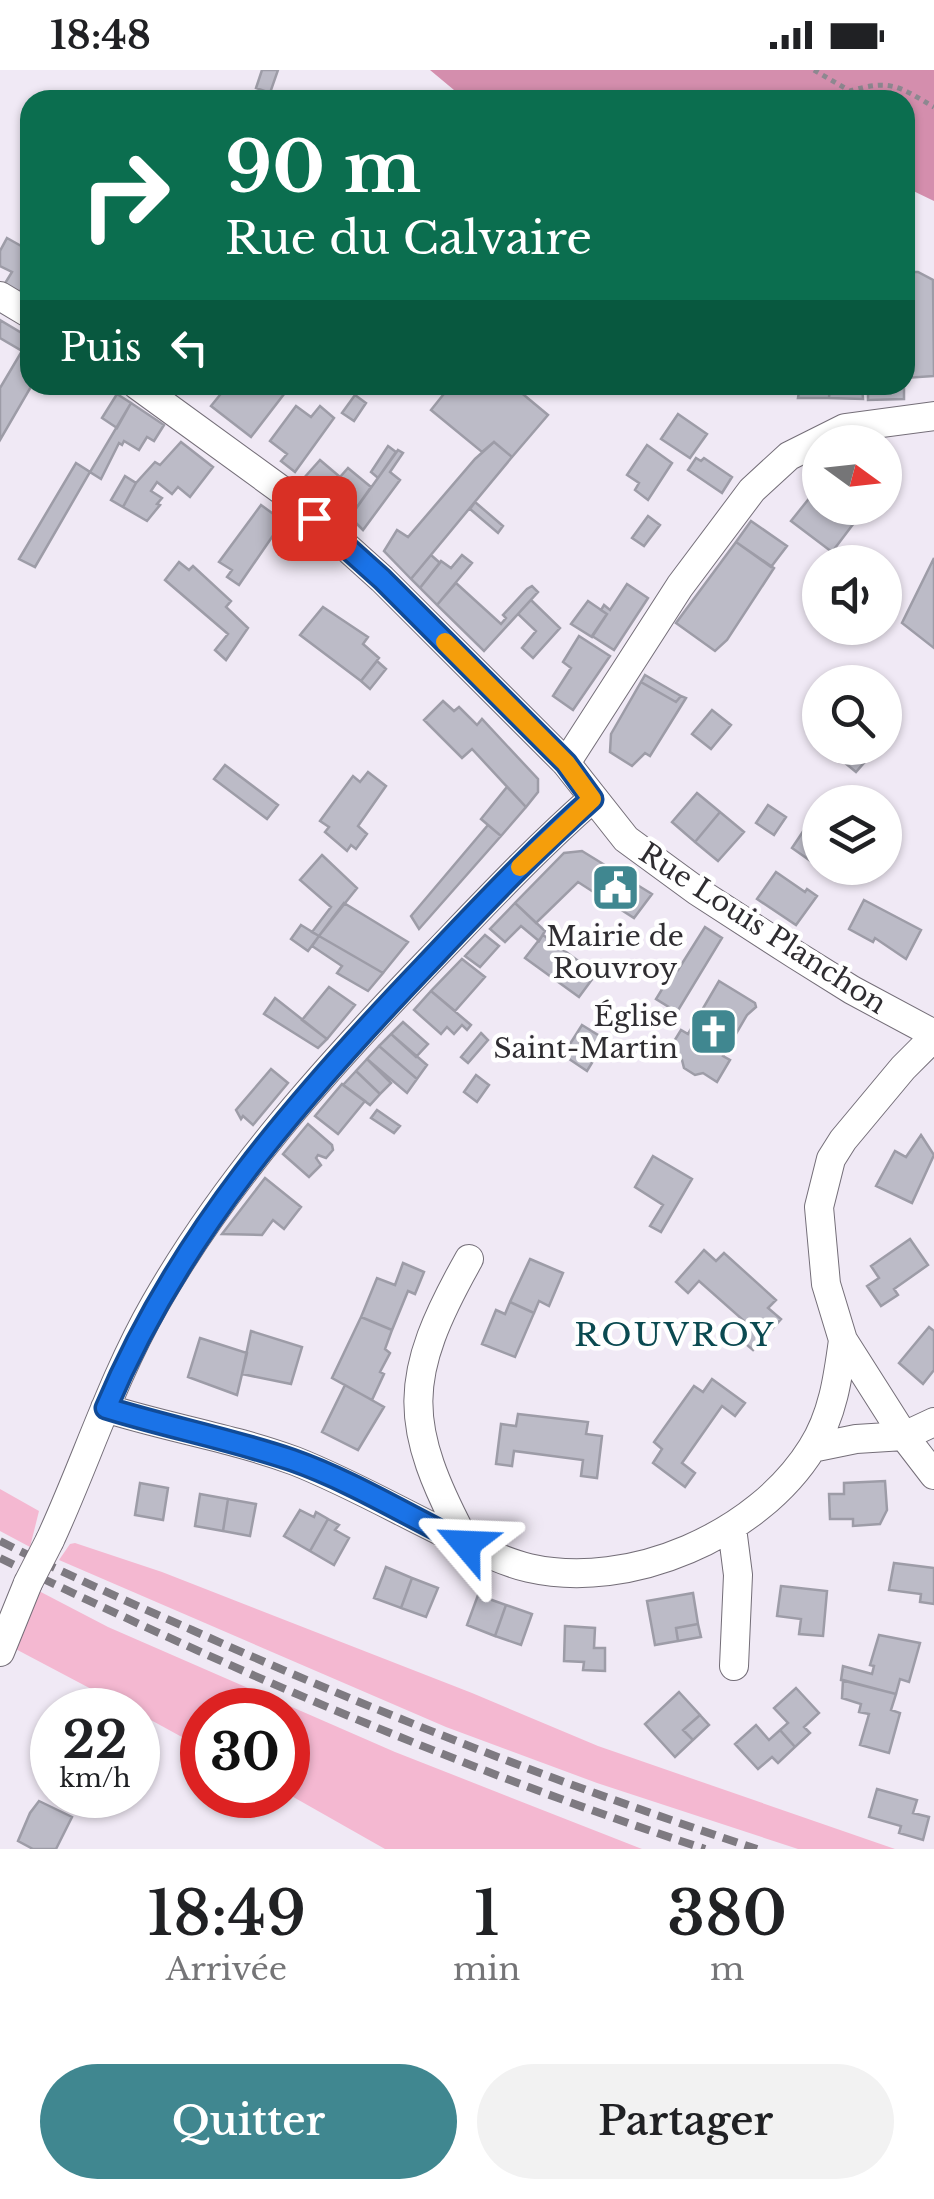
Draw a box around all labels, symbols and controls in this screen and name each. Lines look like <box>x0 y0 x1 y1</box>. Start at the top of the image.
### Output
text: 18:48 <box>50 12 151 59</box>
text: 90 m <box>225 124 421 211</box>
icon: right <box>60 130 190 260</box>
text: Rue du Calvaire <box>225 210 592 266</box>
icon: left <box>162 320 217 375</box>
text: Puis <box>60 324 142 371</box>
north arrow <box>802 425 902 525</box>
map controls <box>802 425 902 885</box>
pin <box>272 476 357 561</box>
icon: arrive <box>287 491 342 546</box>
button: sound <box>802 545 902 645</box>
button: search <box>802 665 902 765</box>
button: layers <box>802 785 902 885</box>
street label: Rue Louis Planchon <box>633 835 893 1021</box>
public building icon: Mairie de Rouvroy <box>589 862 641 914</box>
place label: Mairie de Rouvroy <box>546 919 684 986</box>
place label: Église Saint-Martin <box>494 999 678 1066</box>
church icon: Église Saint-Martin <box>687 1006 739 1058</box>
district label: ROUVROY <box>574 1315 776 1355</box>
position arrow <box>414 1492 518 1596</box>
speed limit sign: 30 <box>180 1688 310 1818</box>
text: 22 <box>62 1709 128 1772</box>
text: km/h <box>60 1763 130 1794</box>
text: 18:49 <box>147 1877 306 1951</box>
text: 1 <box>473 1877 500 1951</box>
text: 380 <box>667 1877 787 1951</box>
text: Arrivée <box>166 1949 287 1989</box>
text: min <box>453 1949 520 1989</box>
text: m <box>710 1949 744 1989</box>
button: Quitter <box>40 2064 457 2179</box>
button: Partager <box>477 2064 894 2179</box>

